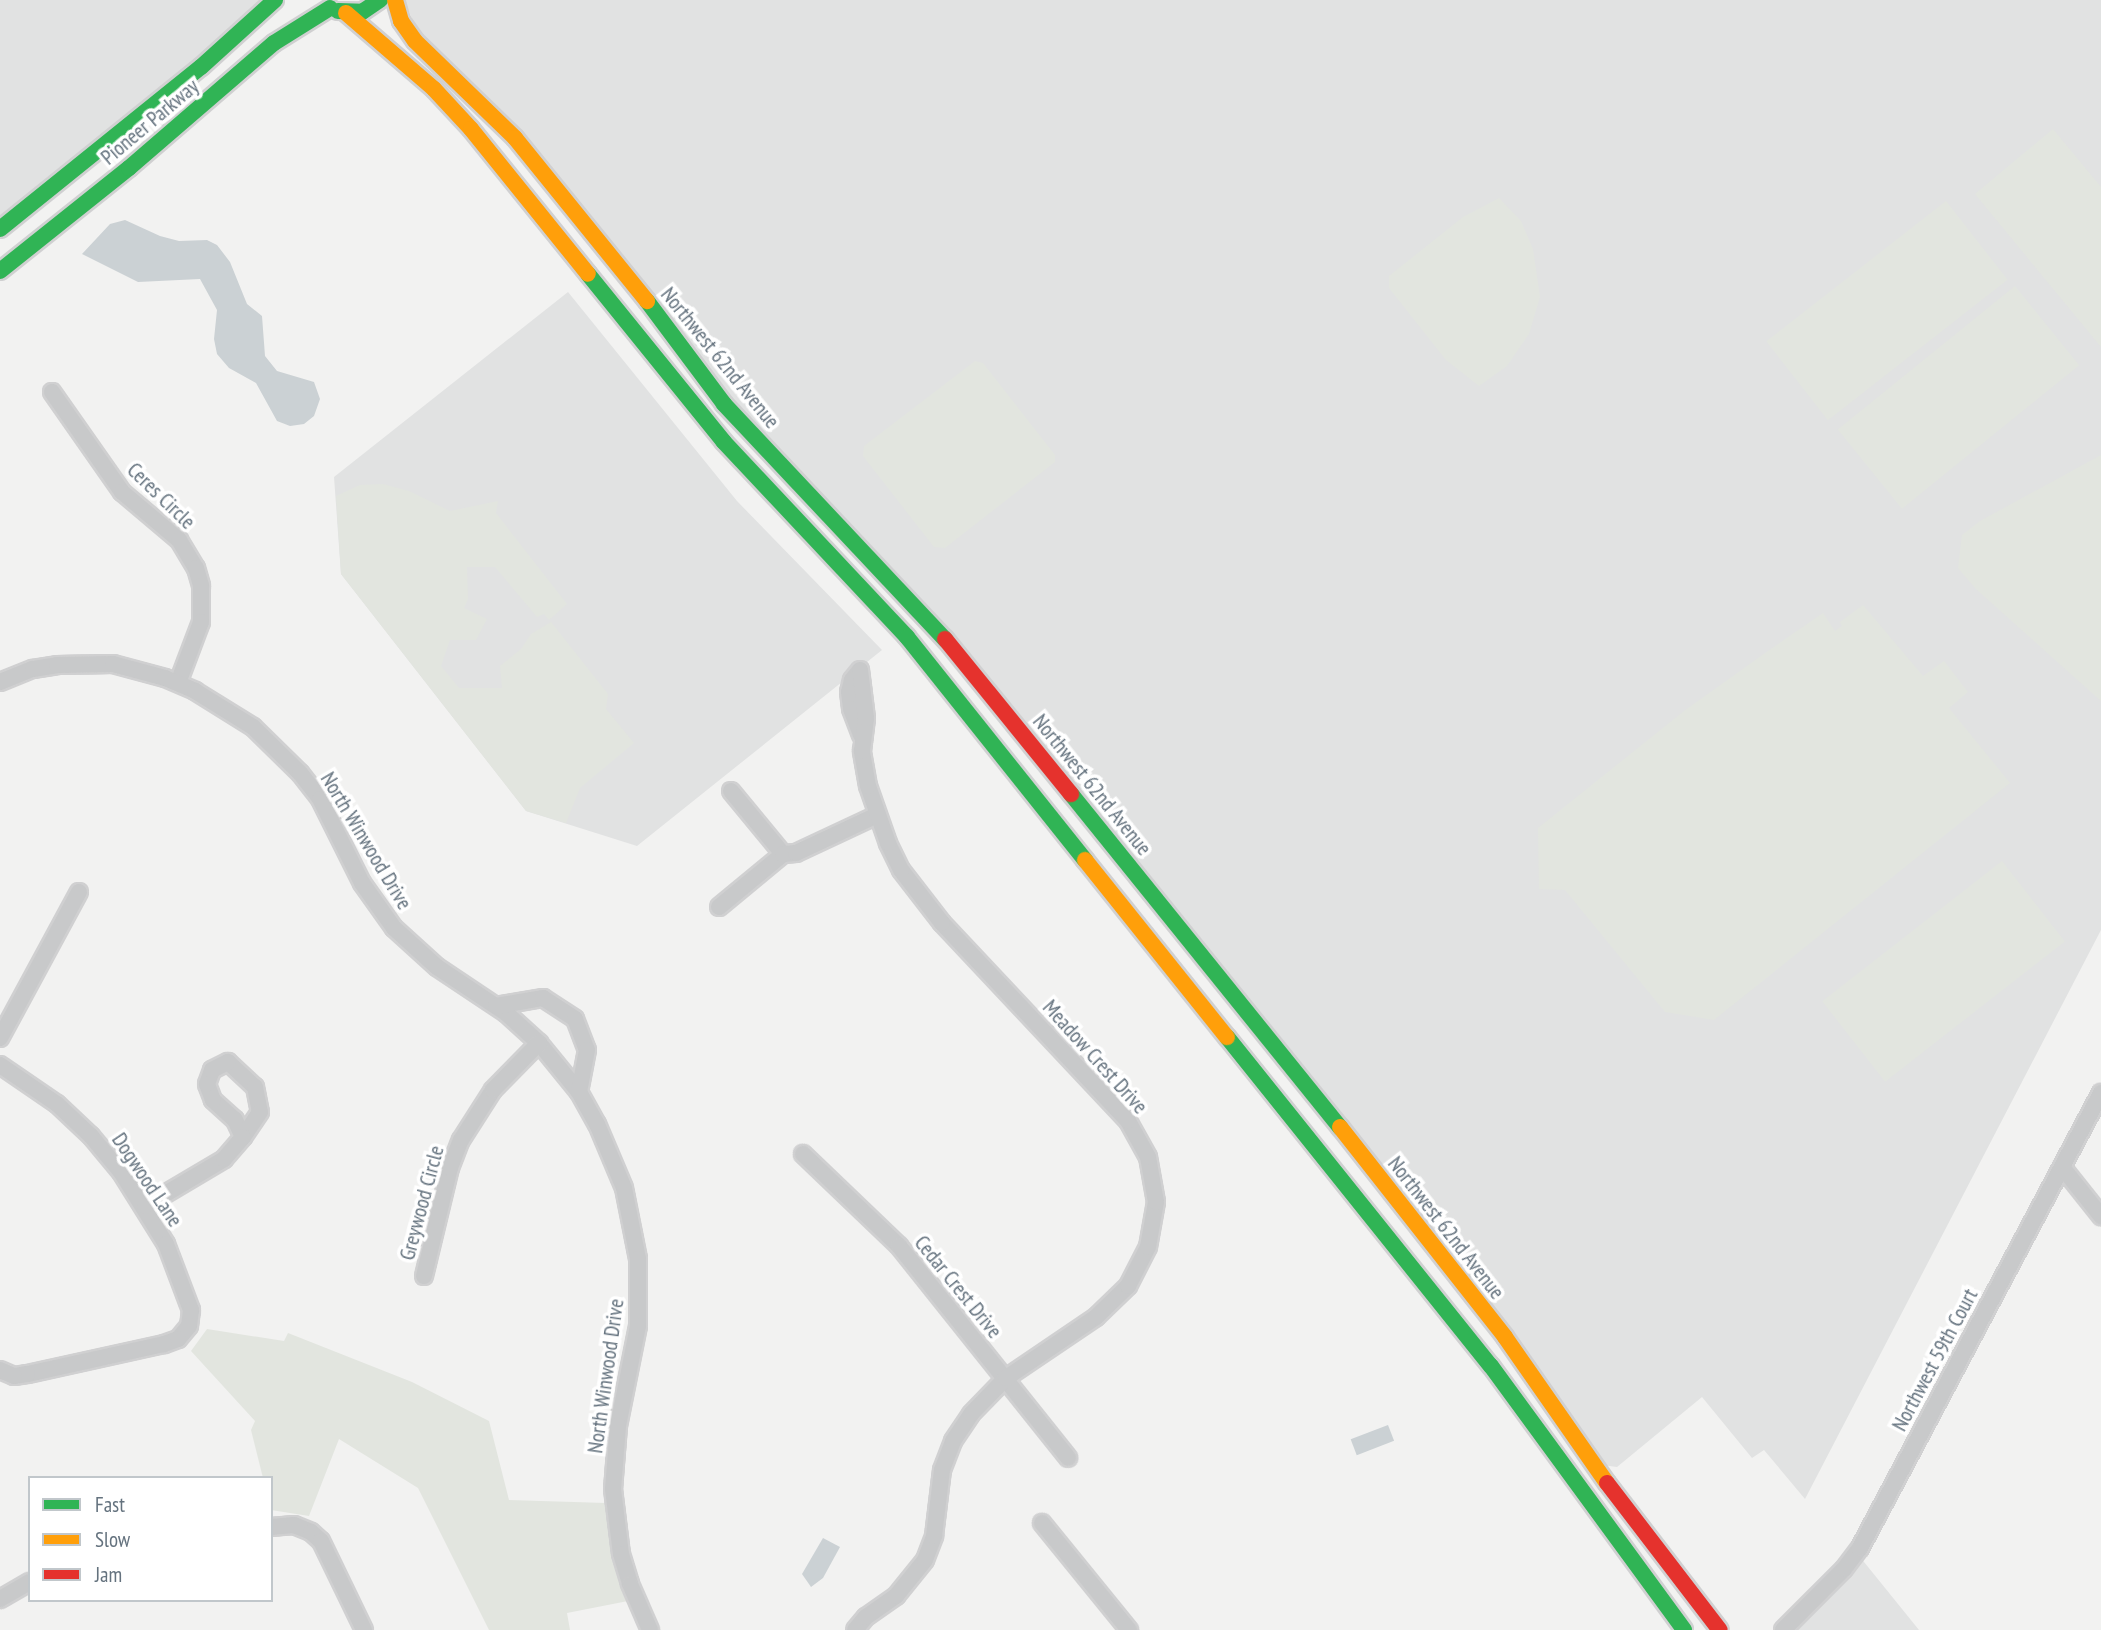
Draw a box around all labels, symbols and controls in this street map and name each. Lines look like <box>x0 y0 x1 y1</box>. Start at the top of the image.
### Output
street label: Pioneer Parkway <box>96 74 204 170</box>
street label: Northwest 62nd Avenue <box>655 282 785 434</box>
street label: Ceres Circle <box>122 458 200 534</box>
street label: Northwest 62nd Avenue <box>1027 709 1157 861</box>
street label: North Winwood Drive <box>315 768 417 914</box>
street label: Meadow Crest Drive <box>1037 995 1153 1119</box>
street label: Dogwood Lane <box>106 1128 188 1232</box>
street label: Greywood Circle <box>395 1143 449 1263</box>
street label: Northwest 62nd Avenue <box>1382 1151 1510 1305</box>
street label: Cedar Crest Drive <box>909 1231 1007 1343</box>
street label: Northwest 59th Court <box>1887 1285 1983 1435</box>
street label: North Winwood Drive <box>583 1297 629 1455</box>
legend <box>28 1476 273 1602</box>
text: Fast <box>95 1491 125 1518</box>
text: Slow <box>95 1526 130 1553</box>
text: Jam <box>95 1561 122 1588</box>

